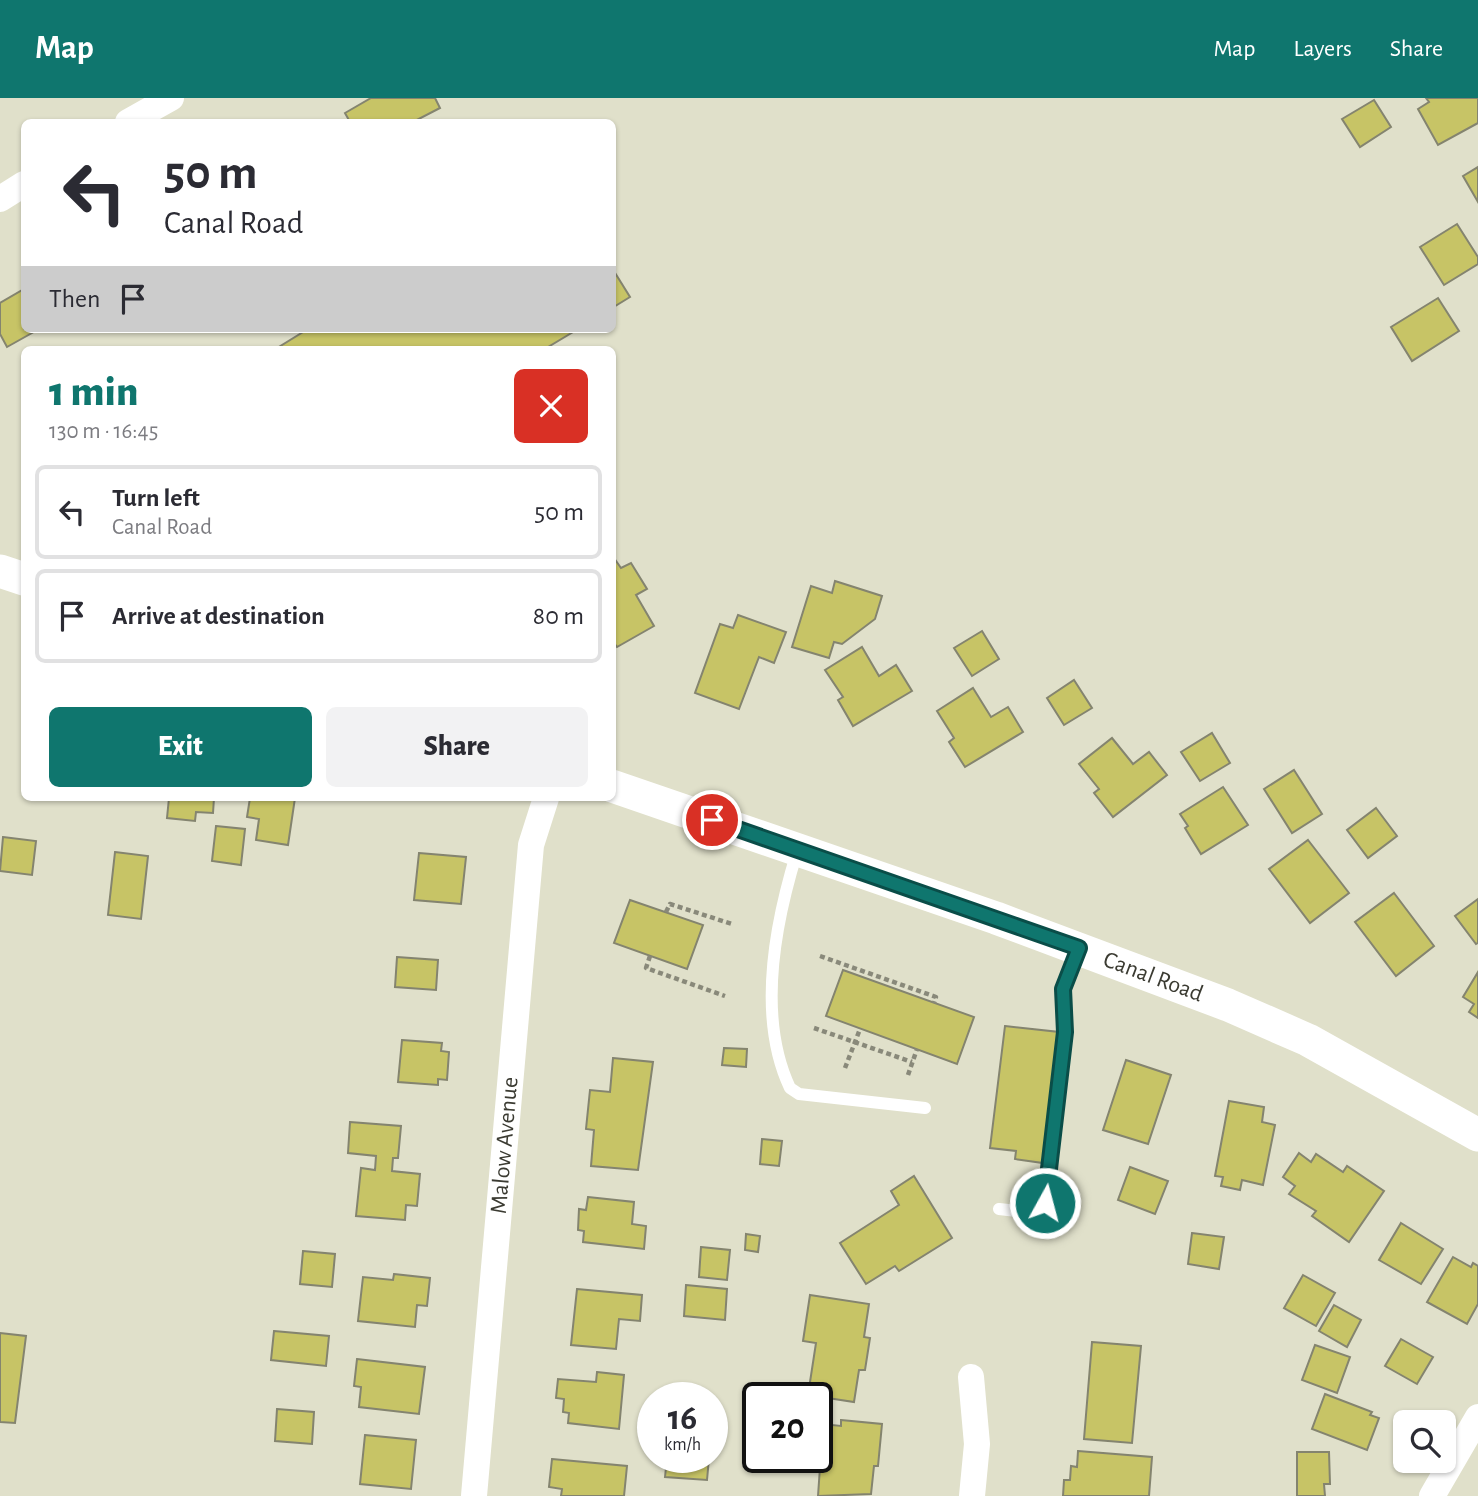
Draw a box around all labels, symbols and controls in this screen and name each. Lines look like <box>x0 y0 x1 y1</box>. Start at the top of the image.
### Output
text: Map <box>35 32 94 65</box>
text: Map <box>1213 37 1255 61</box>
text: Layers <box>1293 37 1352 61</box>
text: Share <box>1390 37 1443 61</box>
icon: left <box>49 147 140 238</box>
text: 50 m <box>164 149 258 198</box>
text: Canal Road <box>164 207 303 239</box>
icon: arrive <box>114 280 152 318</box>
text: Then <box>49 286 100 312</box>
button: close <box>514 369 588 443</box>
text: 1 min <box>49 371 138 413</box>
text: 130 m · 16:45 <box>49 420 158 443</box>
text: Turn left <box>112 485 200 511</box>
icon: left <box>53 493 91 531</box>
text: 50 m <box>534 499 584 525</box>
text: Canal Road <box>112 516 212 539</box>
icon: arrive <box>53 597 91 635</box>
text: Arrive at destination <box>112 603 325 629</box>
text: 80 m <box>533 603 584 629</box>
button: Exit <box>49 707 312 787</box>
button: Share <box>326 707 588 787</box>
pin <box>682 790 742 850</box>
icon: arrive <box>693 801 731 839</box>
street label: Canal Road <box>1100 947 1206 1007</box>
street label: Malow Avenue <box>487 1076 523 1215</box>
position arrow <box>1008 1166 1082 1240</box>
speed limit sign: 20 <box>742 1382 833 1473</box>
text: 16 <box>668 1401 697 1436</box>
map controls <box>1393 1410 1456 1473</box>
button: search <box>1393 1410 1456 1473</box>
text: km/h <box>664 1436 701 1454</box>

